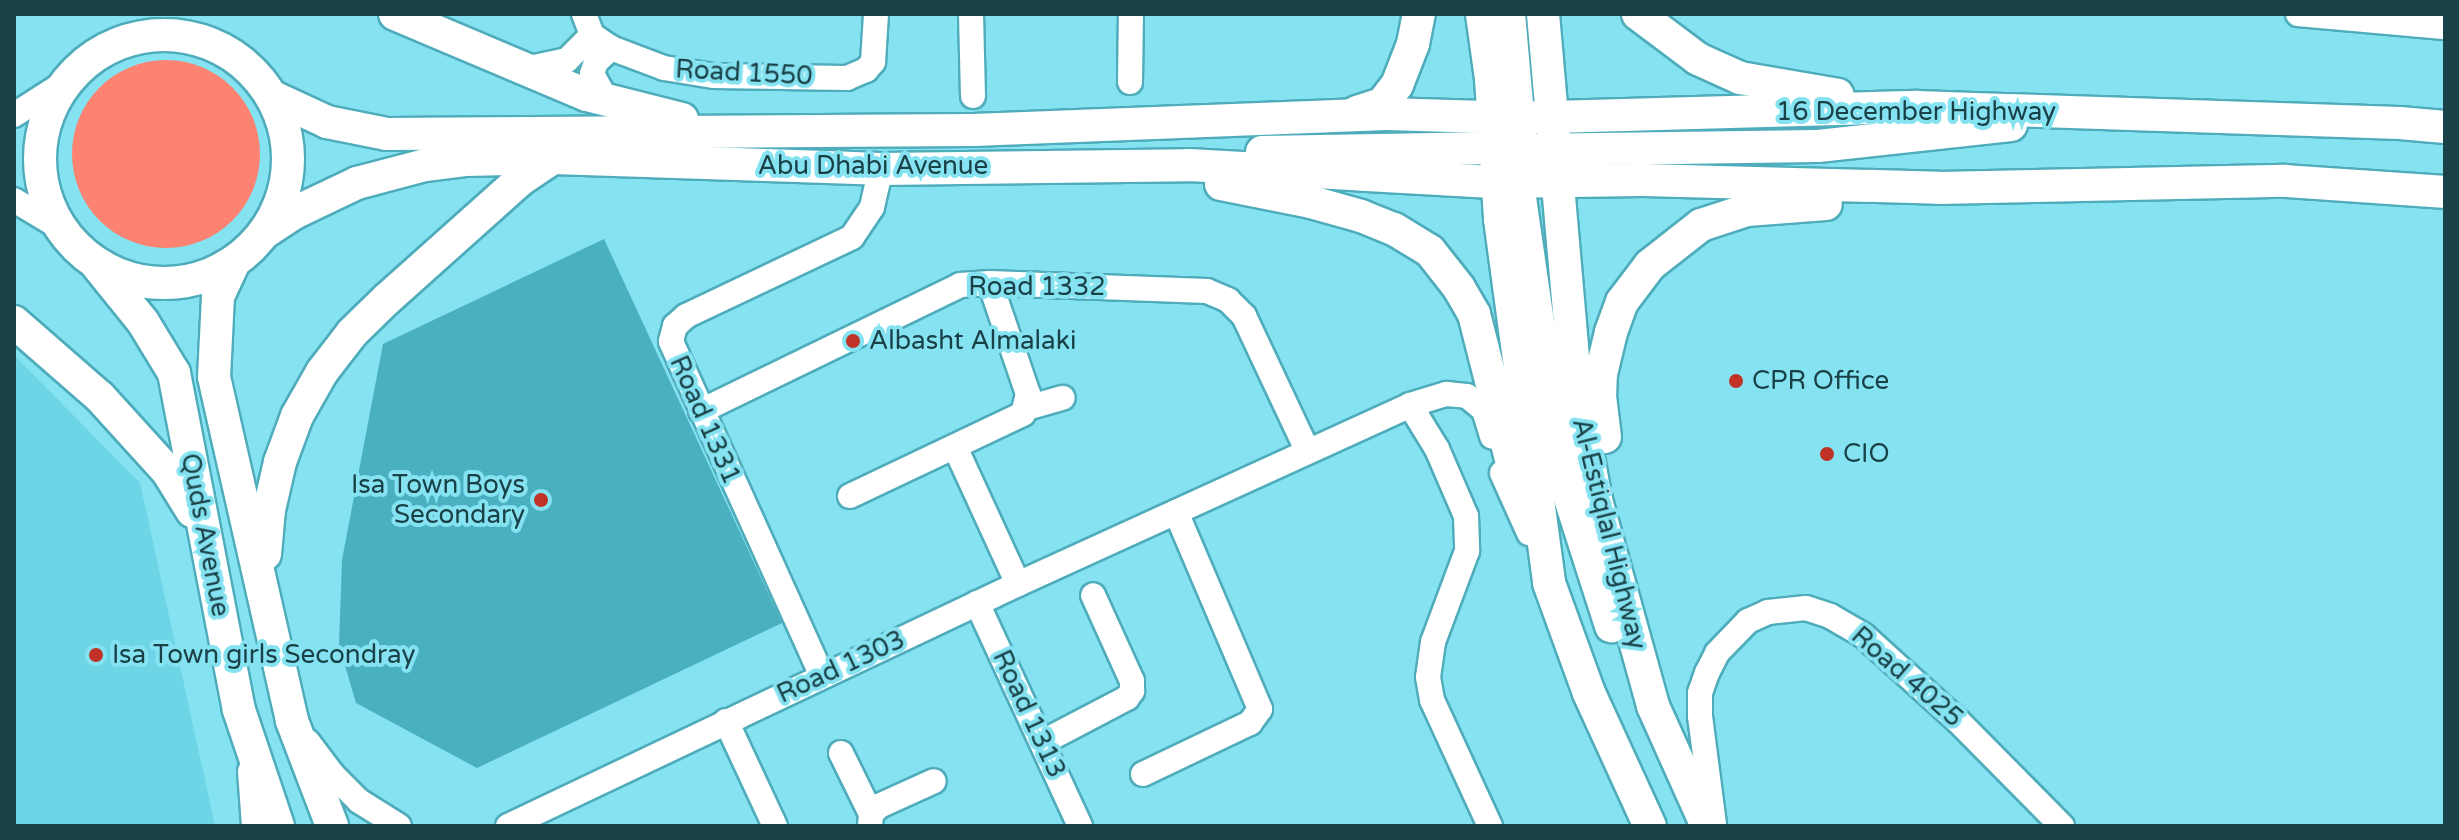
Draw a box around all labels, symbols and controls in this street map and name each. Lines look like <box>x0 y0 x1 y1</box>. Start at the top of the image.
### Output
street label: Road 1550 <box>675 54 813 92</box>
street label: 16 December Highway <box>1776 96 2056 128</box>
street label: Abu Dhabi Avenue <box>758 150 988 182</box>
street label: Road 1332 <box>968 271 1106 303</box>
place label: Albasht Almalaki <box>869 325 1076 357</box>
marker: Albasht Almalaki <box>844 332 862 350</box>
street label: Road 1331 <box>663 351 747 489</box>
place label: CPR Office <box>1752 365 1889 397</box>
marker: CPR Office <box>1727 372 1745 390</box>
street label: Al-Estiqlal Highway <box>1565 415 1653 653</box>
place label: CIO <box>1843 438 1890 470</box>
marker: CIO <box>1818 445 1836 463</box>
street label: Quds Avenue <box>174 451 236 619</box>
place label: Isa Town Boys Secondary <box>351 469 525 530</box>
marker: Isa Town Boys Secondary <box>532 491 550 509</box>
street label: Road 4025 <box>1845 620 1969 734</box>
street label: Road 1303 <box>772 624 910 710</box>
place label: Isa Town girls Secondray <box>112 639 415 671</box>
street label: Road 1313 <box>986 645 1072 783</box>
marker: Isa Town girls Secondray <box>87 646 105 664</box>

